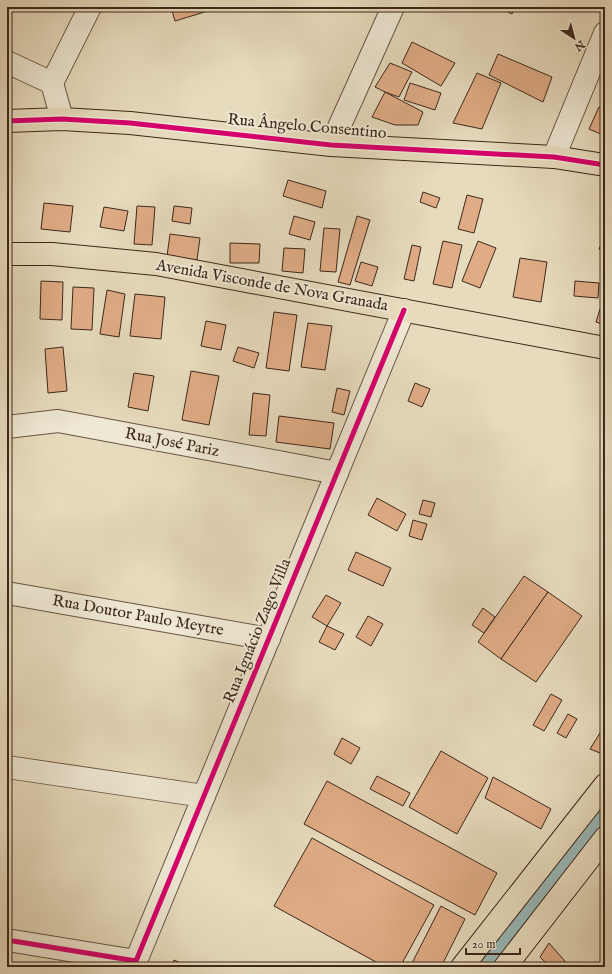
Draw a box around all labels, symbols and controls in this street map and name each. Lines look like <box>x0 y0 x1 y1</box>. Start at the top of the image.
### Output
north arrow <box>554 18 594 58</box>
text: N <box>571 36 588 54</box>
street label: Rua Ângelo Consentino <box>227 108 388 144</box>
street label: Avenida Visconde de Nova Granada <box>153 256 390 316</box>
street label: Rua José Pariz <box>123 424 221 462</box>
street label: Rua Ignácio Zago Villa <box>220 556 296 706</box>
street label: Rua Doutor Paulo Meytre <box>51 591 225 641</box>
scale bar <box>466 930 520 956</box>
text: 20 m <box>472 937 495 952</box>

